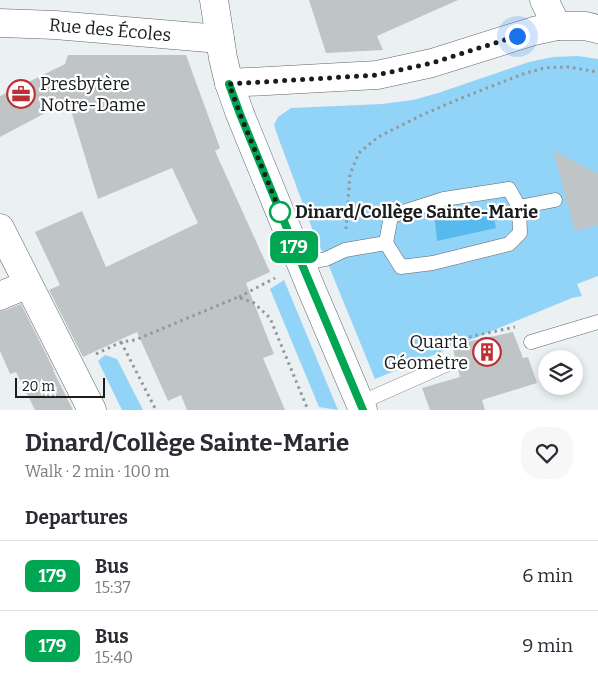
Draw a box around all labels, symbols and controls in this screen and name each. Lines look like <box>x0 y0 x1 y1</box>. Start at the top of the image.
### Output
street label: Rue des Écoles <box>48 13 172 46</box>
your location <box>505 24 530 49</box>
place label: Presbytère Notre-Dame <box>40 73 146 116</box>
office icon: Presbytère Notre-Dame <box>6 79 36 109</box>
marker: Dinard/Collège Sainte-Marie <box>269 201 291 223</box>
place label: Dinard/Collège Sainte-Marie <box>295 201 538 223</box>
line badge: 179 <box>265 231 323 263</box>
text: 179 <box>280 236 308 258</box>
place label: Quarta Géomètre <box>384 331 468 374</box>
building icon: Quarta Géomètre <box>472 337 502 367</box>
map controls <box>538 350 583 395</box>
button: layers <box>538 350 583 395</box>
scale bar <box>15 375 105 398</box>
text: 20 m <box>22 378 55 395</box>
button: heart <box>521 427 573 479</box>
text: Dinard/Collège Sainte-Marie <box>25 429 349 457</box>
text: Walk · 2 min · 100 m <box>25 462 170 481</box>
text: Departures <box>25 506 128 529</box>
text: Bus <box>95 555 129 578</box>
text: 6 min <box>522 564 573 587</box>
text: 179 <box>39 565 66 587</box>
text: 15:37 <box>95 578 131 597</box>
text: Bus <box>95 625 129 648</box>
text: 9 min <box>522 634 573 657</box>
text: 179 <box>39 635 66 657</box>
text: 15:40 <box>95 648 133 667</box>

